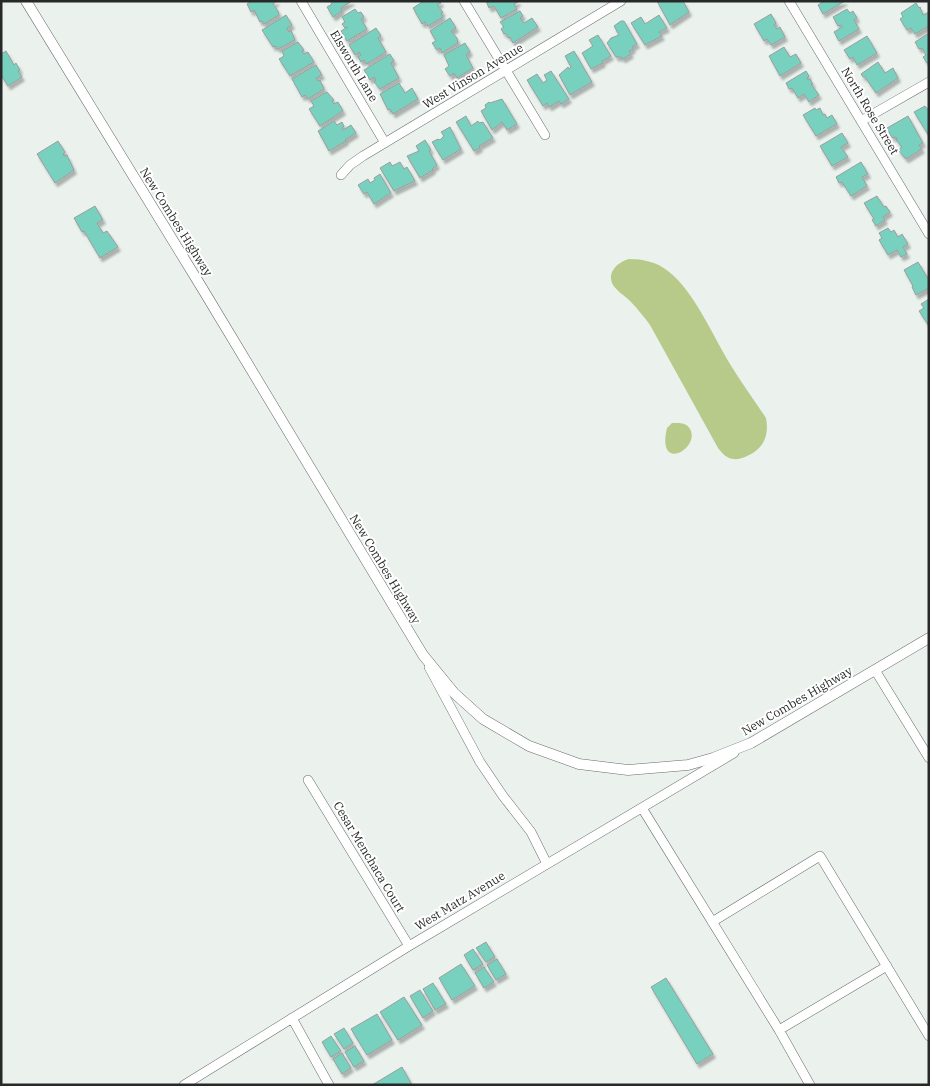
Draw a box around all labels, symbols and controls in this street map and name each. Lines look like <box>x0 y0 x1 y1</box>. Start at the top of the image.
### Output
street label: Elsworth Lane <box>327 27 382 104</box>
street label: West Vinson Avenue <box>420 40 526 112</box>
street label: North Rose Street <box>838 64 902 157</box>
street label: New Combes Highway <box>137 165 216 279</box>
street label: New Combes Highway <box>347 511 424 627</box>
street label: New Combes Highway <box>739 662 855 738</box>
street label: Cesar Menchaca Court <box>330 799 408 915</box>
street label: West Matz Avenue <box>412 868 508 933</box>

